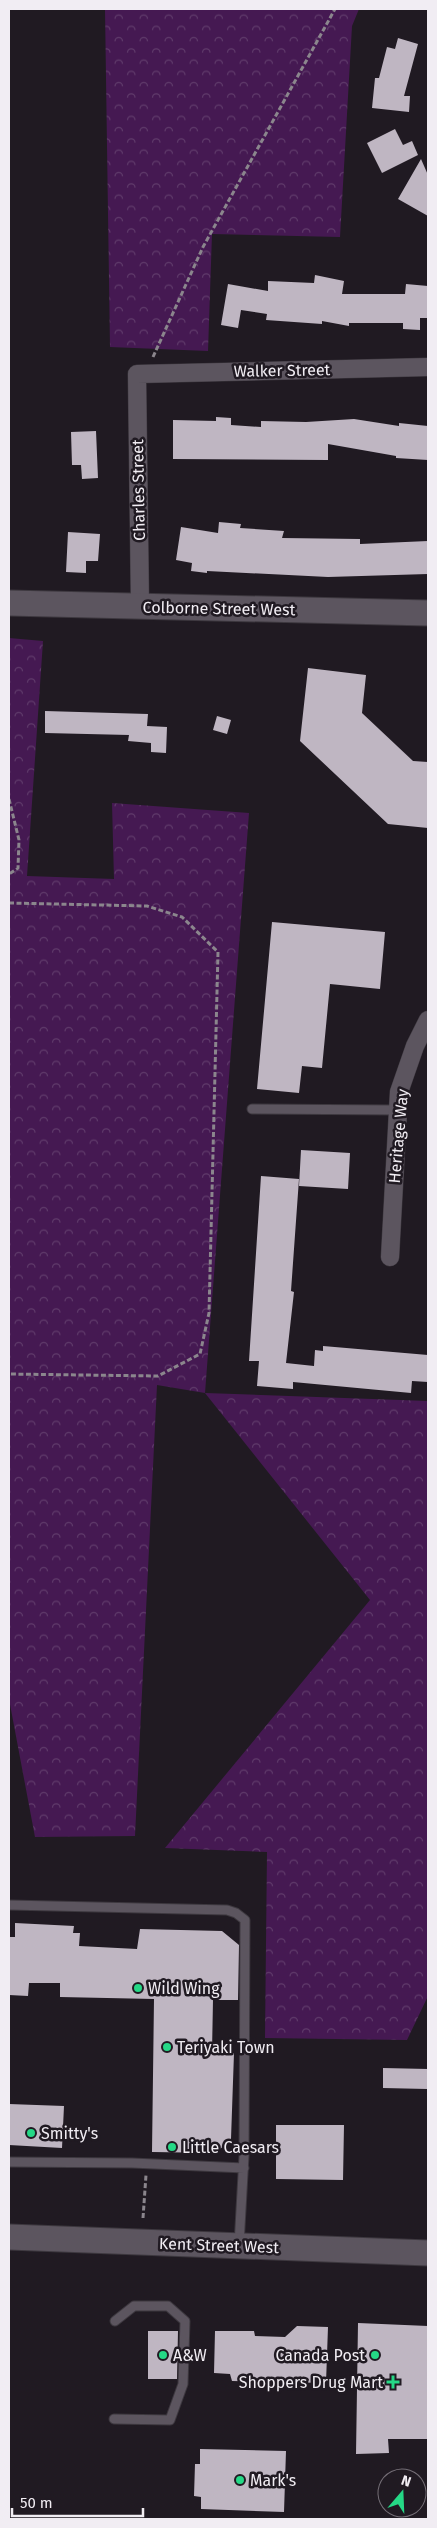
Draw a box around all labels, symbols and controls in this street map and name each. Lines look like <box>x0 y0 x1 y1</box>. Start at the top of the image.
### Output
street label: Walker Street <box>234 360 331 381</box>
street label: Charles Street <box>128 439 149 541</box>
street label: Colborne Street West <box>142 598 296 619</box>
street label: Heritage Way <box>385 1088 412 1184</box>
place label: Wild Wing <box>148 1979 220 1998</box>
marker: Wild Wing <box>132 1982 144 1994</box>
place label: Teriyaki Town <box>177 2038 275 2057</box>
marker: Teriyaki Town <box>161 2041 173 2053</box>
place label: Smitty's <box>41 2124 98 2143</box>
marker: Smitty's <box>25 2127 37 2139</box>
place label: Little Caesars <box>182 2138 279 2157</box>
marker: Little Caesars <box>166 2141 178 2153</box>
street label: Kent Street West <box>159 2234 279 2257</box>
place label: A&W <box>173 2346 207 2365</box>
place label: Canada Post <box>275 2346 365 2365</box>
marker: A&W <box>157 2349 169 2361</box>
marker: Canada Post <box>369 2349 381 2361</box>
place label: Shoppers Drug Mart <box>239 2373 383 2392</box>
marker: Shoppers Drug Mart <box>387 2376 399 2388</box>
north arrow <box>377 2468 427 2518</box>
place label: Mark's <box>250 2471 296 2490</box>
text: N <box>399 2472 413 2491</box>
marker: Mark's <box>234 2474 246 2486</box>
scale bar <box>12 2486 144 2518</box>
text: 50 m <box>20 2494 53 2512</box>

